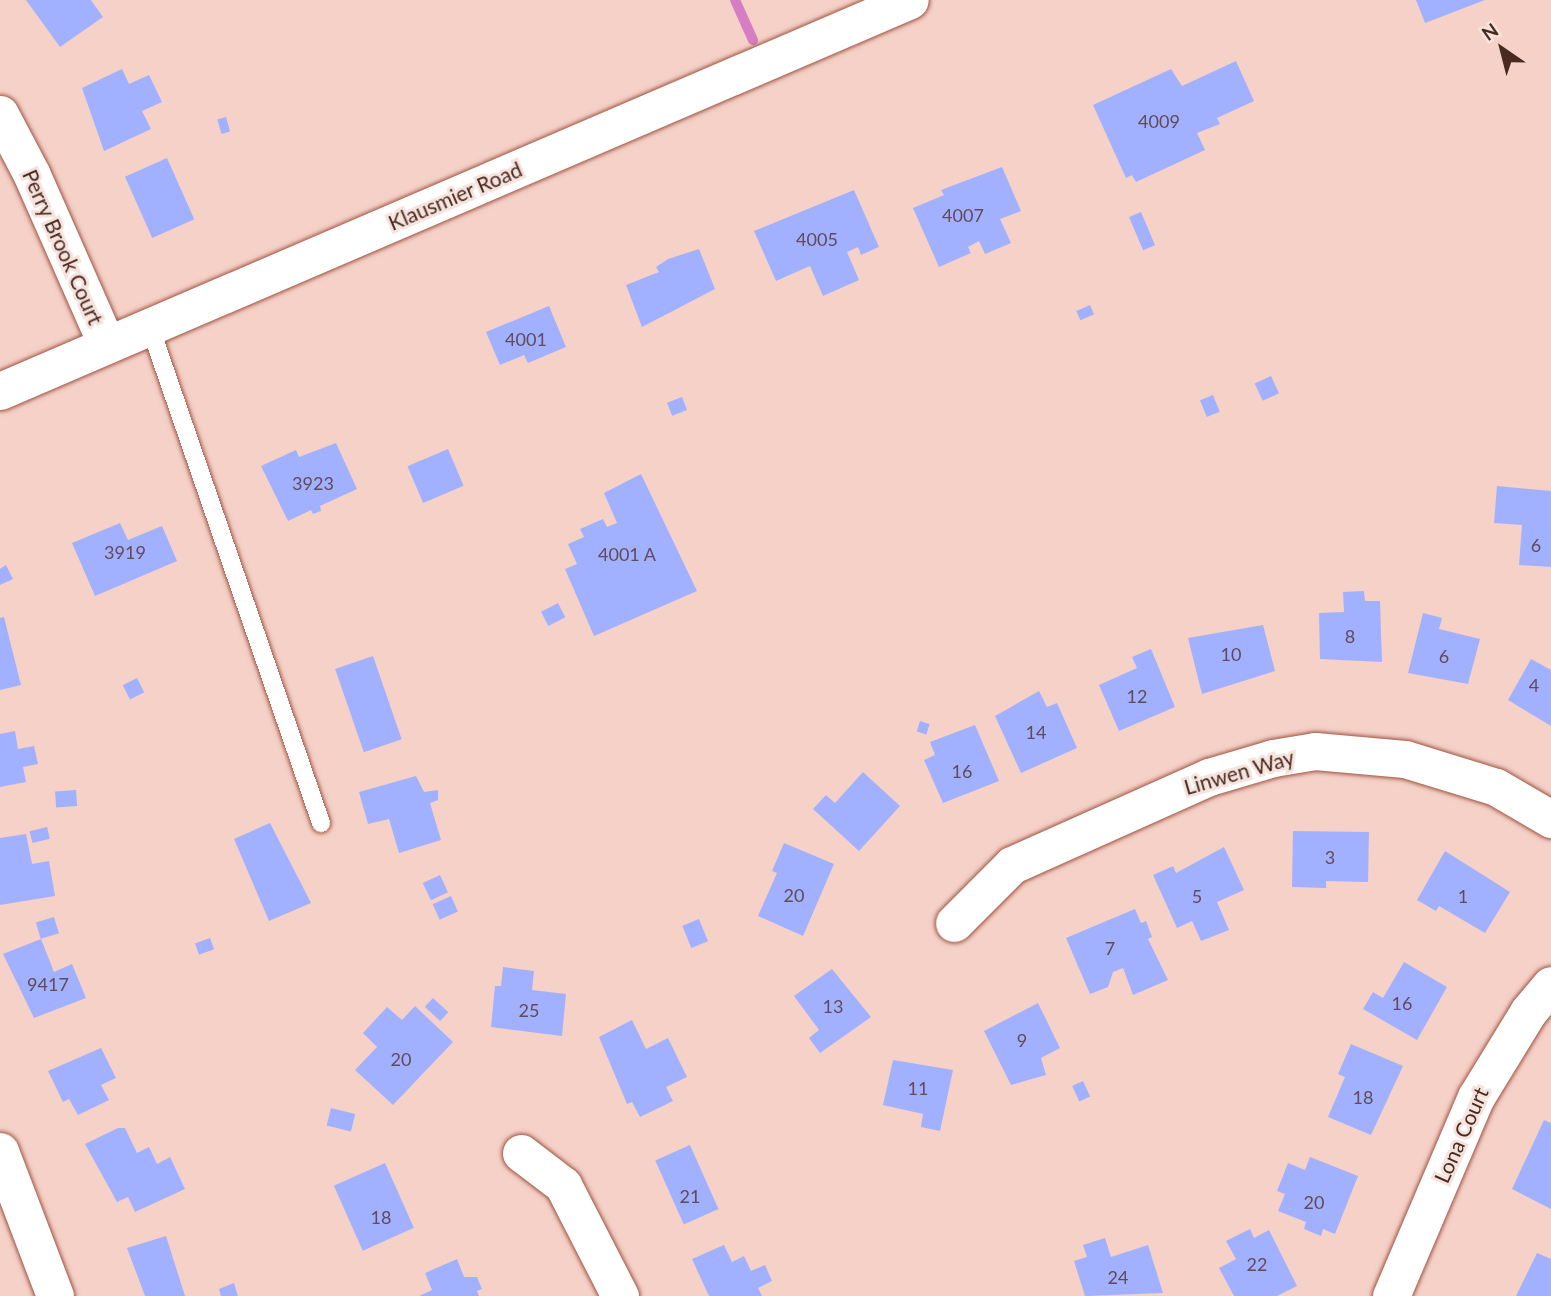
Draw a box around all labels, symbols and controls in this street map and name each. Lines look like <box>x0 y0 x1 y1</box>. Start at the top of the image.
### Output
north arrow <box>1467 14 1537 84</box>
text: N <box>1477 18 1502 45</box>
house number: 4009 <box>1138 110 1180 132</box>
street label: Klausmier Road <box>384 156 526 236</box>
street label: Perry Brook Court <box>17 165 109 329</box>
house number: 4007 <box>942 204 984 226</box>
house number: 4005 <box>796 228 838 250</box>
house number: 4001 <box>505 328 547 350</box>
house number: 3923 <box>292 472 334 494</box>
house number: 6 <box>1531 534 1541 556</box>
house number: 3919 <box>104 541 146 563</box>
house number: 4001 A <box>598 543 656 565</box>
house number: 8 <box>1345 625 1355 647</box>
house number: 10 <box>1221 643 1241 665</box>
house number: 6 <box>1439 645 1449 667</box>
house number: 4 <box>1529 674 1539 696</box>
house number: 12 <box>1127 685 1147 707</box>
house number: 14 <box>1026 721 1046 743</box>
street label: Linwen Way <box>1181 744 1297 800</box>
house number: 16 <box>952 760 972 782</box>
house number: 3 <box>1325 846 1335 868</box>
house number: 20 <box>784 884 804 906</box>
house number: 5 <box>1192 885 1202 907</box>
house number: 1 <box>1458 885 1468 907</box>
house number: 7 <box>1105 937 1115 959</box>
house number: 9417 <box>27 973 69 995</box>
house number: 16 <box>1392 992 1412 1014</box>
house number: 13 <box>823 995 843 1017</box>
house number: 25 <box>519 999 539 1021</box>
house number: 9 <box>1017 1029 1027 1051</box>
house number: 20 <box>391 1048 411 1070</box>
house number: 11 <box>908 1077 928 1099</box>
street label: Lona Court <box>1429 1083 1493 1187</box>
house number: 18 <box>1353 1086 1373 1108</box>
house number: 21 <box>680 1185 700 1207</box>
house number: 20 <box>1304 1191 1324 1213</box>
house number: 18 <box>371 1206 391 1228</box>
house number: 22 <box>1247 1253 1267 1275</box>
house number: 24 <box>1108 1266 1128 1288</box>

